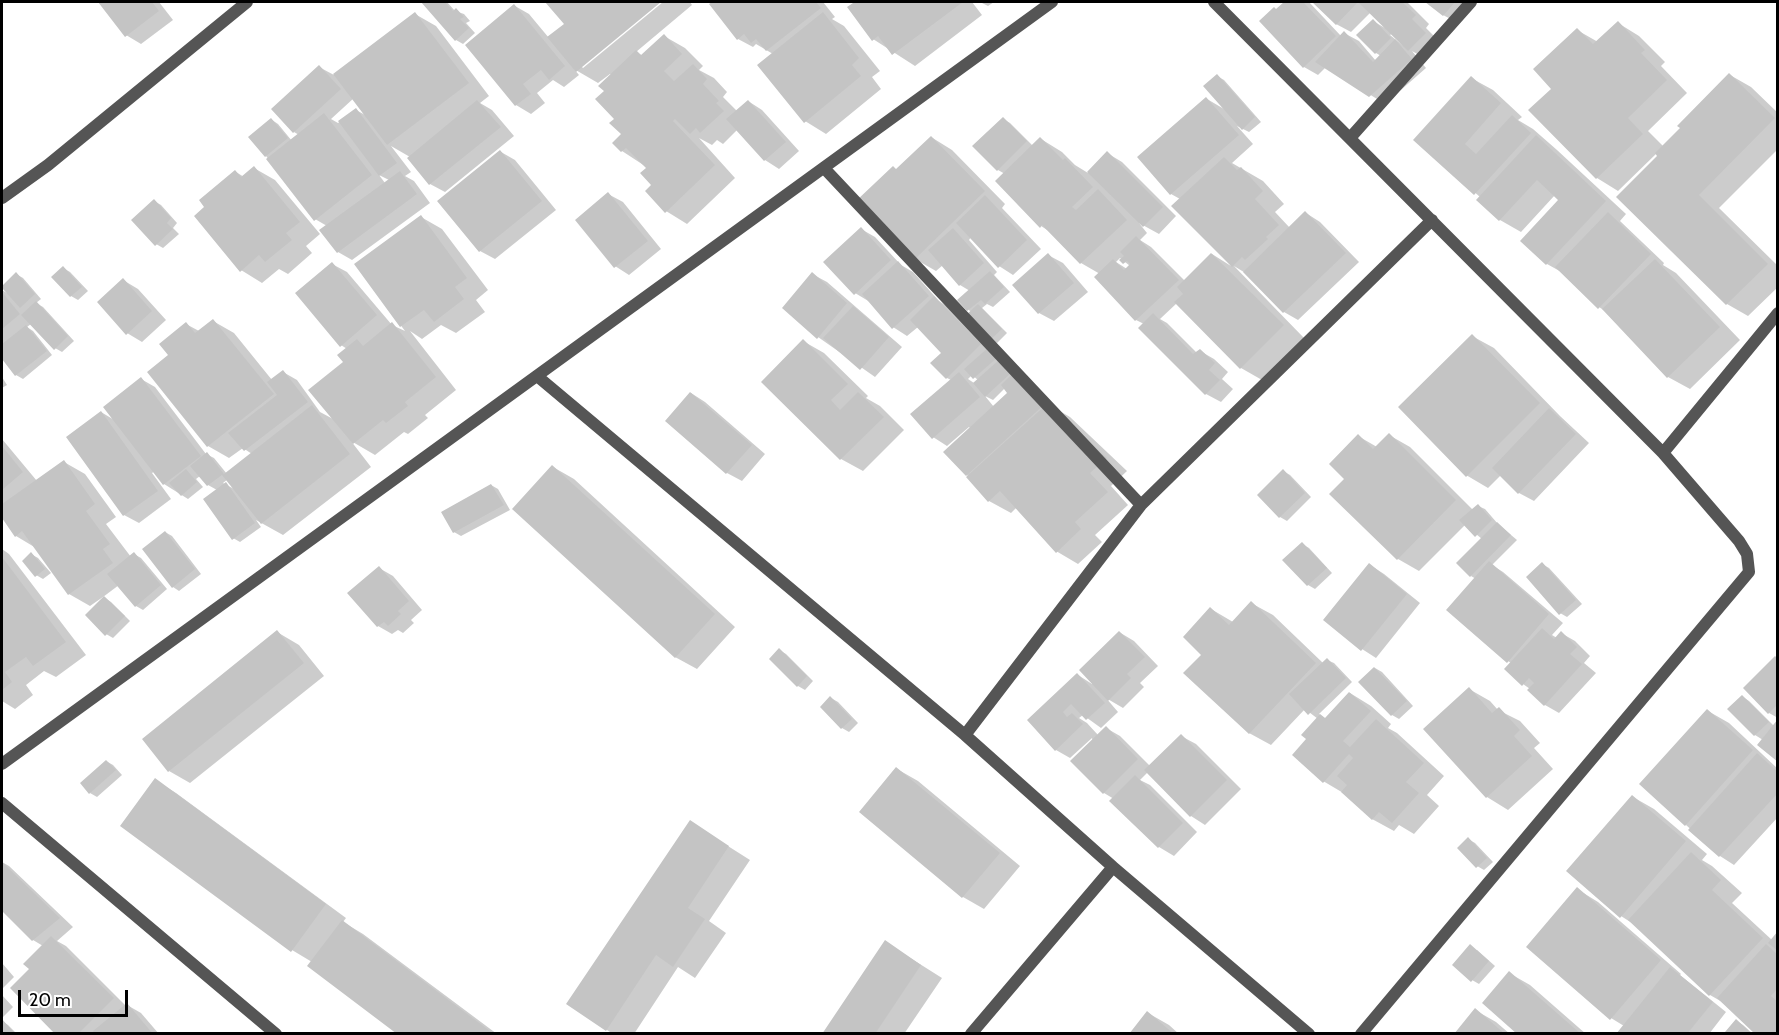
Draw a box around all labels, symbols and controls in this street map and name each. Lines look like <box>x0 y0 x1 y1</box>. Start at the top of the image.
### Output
scale bar <box>21 978 130 1016</box>
text: 20 m <box>29 989 71 1011</box>

